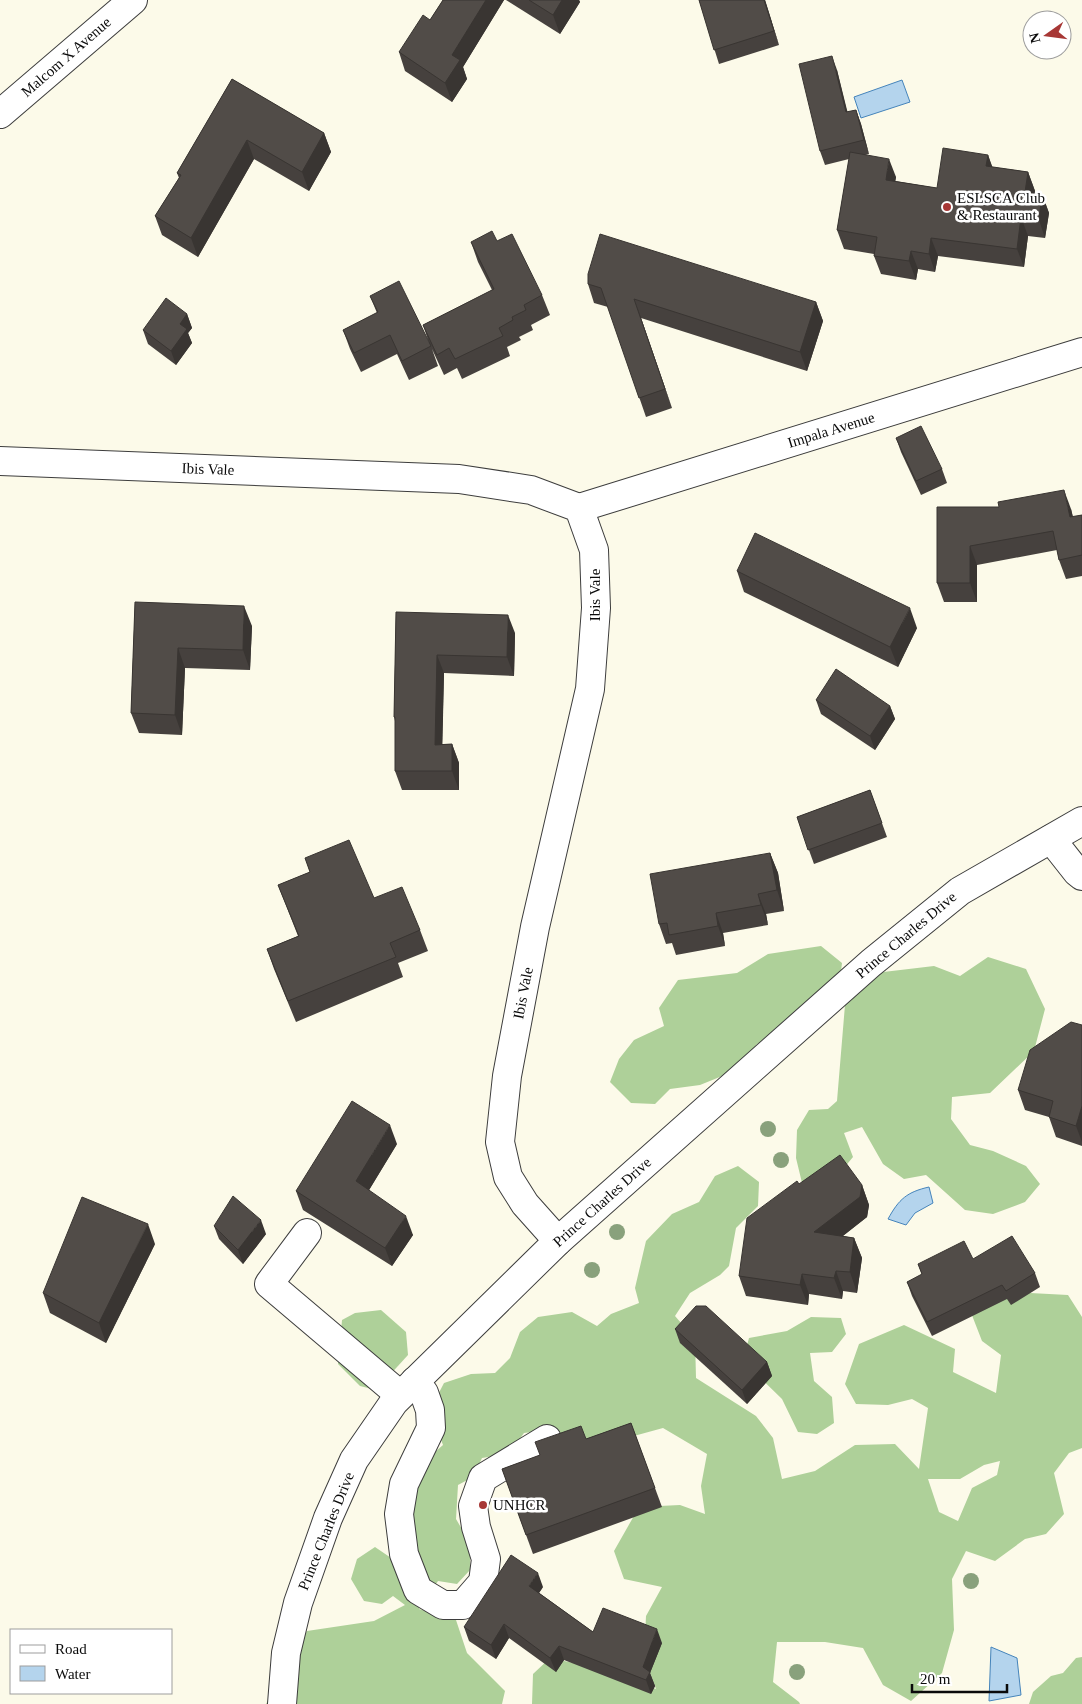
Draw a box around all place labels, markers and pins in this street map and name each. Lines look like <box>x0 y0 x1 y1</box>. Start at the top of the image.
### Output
place label: ESLSCA Club & Restaurant <box>957 190 1045 223</box>
marker: ESLSCA Club & Restaurant <box>941 201 953 213</box>
place label: UNHCR <box>493 1497 546 1513</box>
marker: UNHCR <box>477 1499 489 1511</box>

